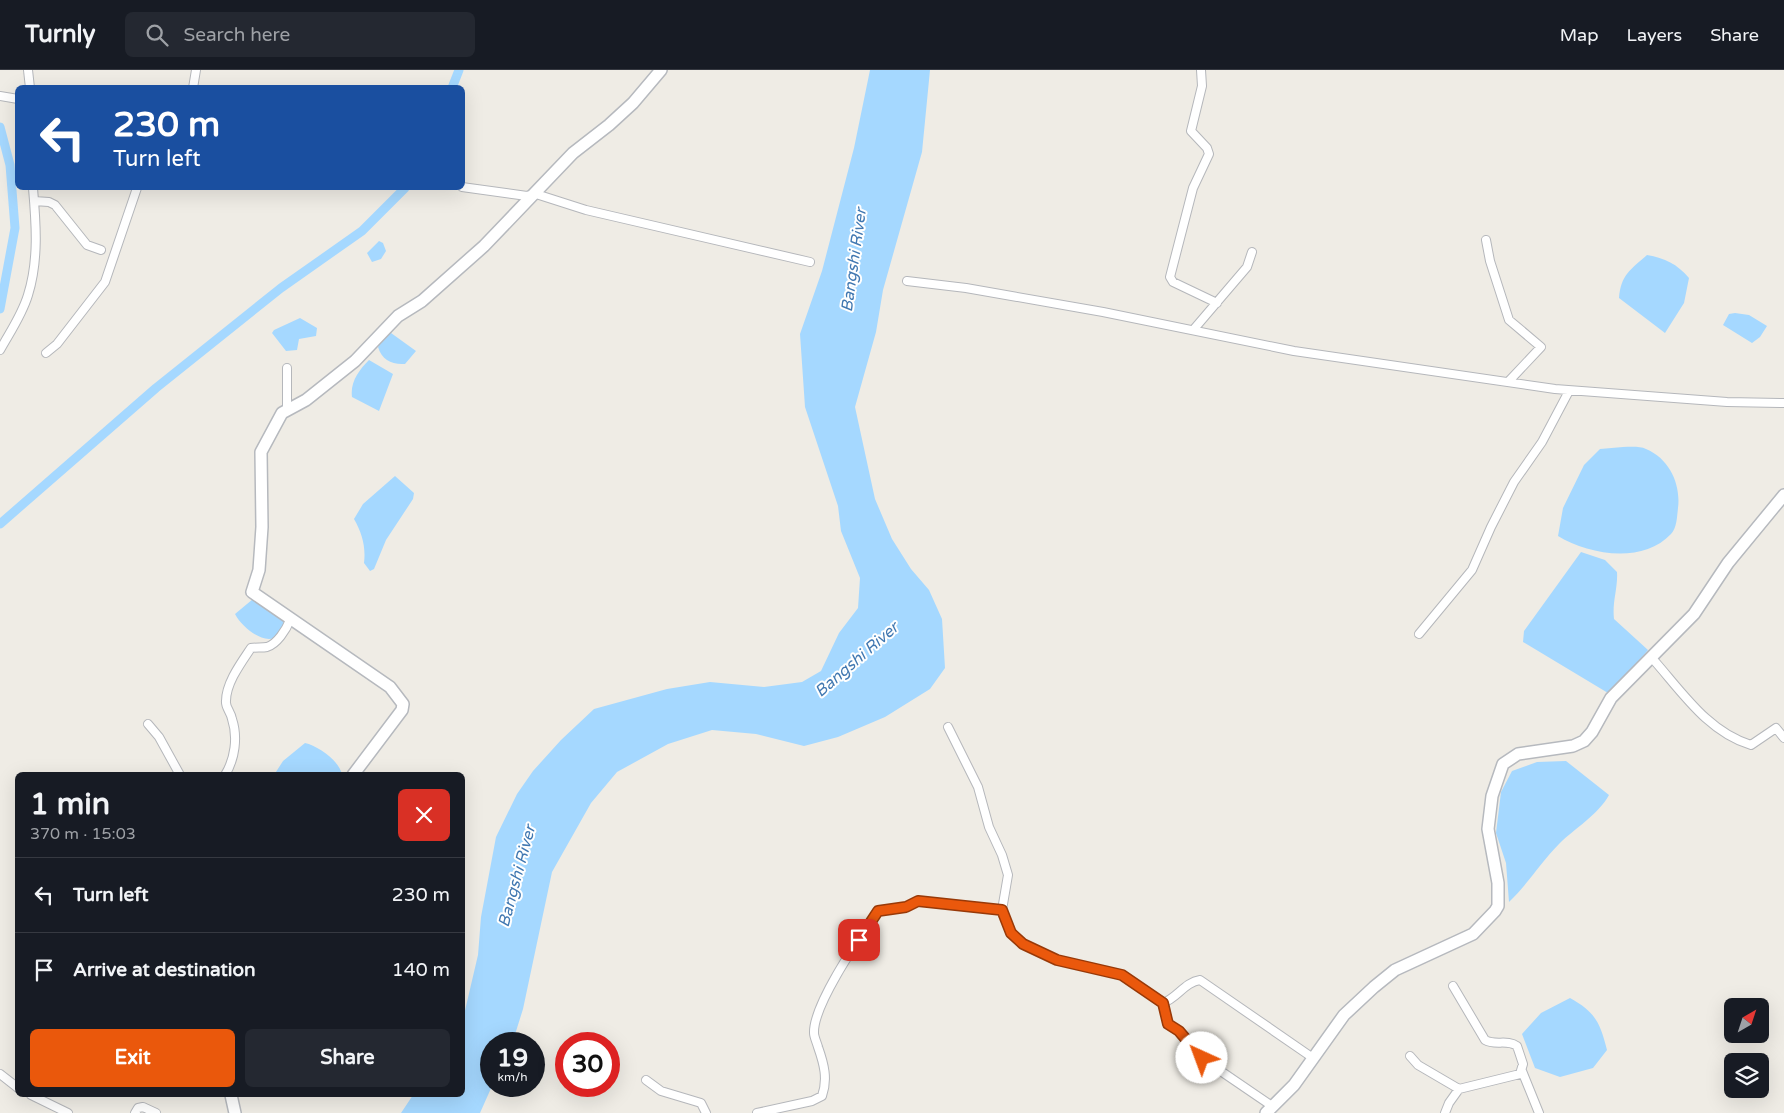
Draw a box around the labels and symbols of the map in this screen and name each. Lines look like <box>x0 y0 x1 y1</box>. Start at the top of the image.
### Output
water label: Bangshi River <box>837 205 871 313</box>
water label: Bangshi River <box>811 617 904 702</box>
water label: Bangshi River <box>494 821 541 929</box>
pin <box>838 919 880 961</box>
north arrow <box>1724 998 1769 1042</box>
position arrow <box>1175 1031 1227 1083</box>
speed limit sign: 30 <box>555 1032 620 1097</box>

